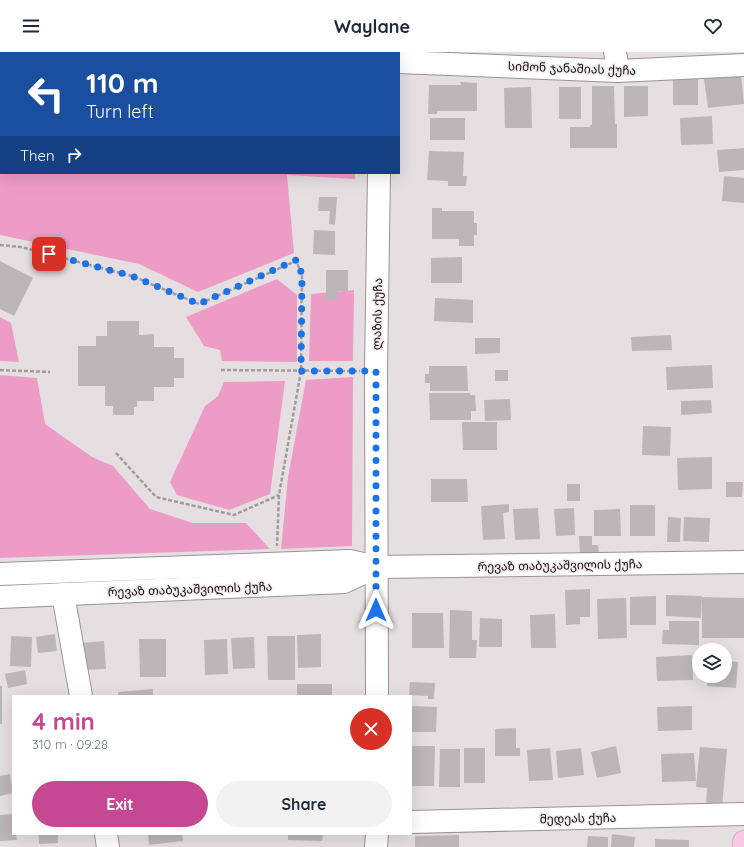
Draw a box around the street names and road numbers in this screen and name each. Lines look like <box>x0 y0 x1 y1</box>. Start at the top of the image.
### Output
street label: სიმონ ჯანაშიას ქუჩა <box>508 58 636 78</box>
street label: ლაზის ქუჩა <box>369 278 386 350</box>
street label: რევაზ თაბუკაშვილის ქუჩა <box>478 556 642 575</box>
street label: რევაზ თაბუკაშვილის ქუჩა <box>107 579 273 600</box>
street label: მედეას ქუჩა <box>540 810 616 827</box>

